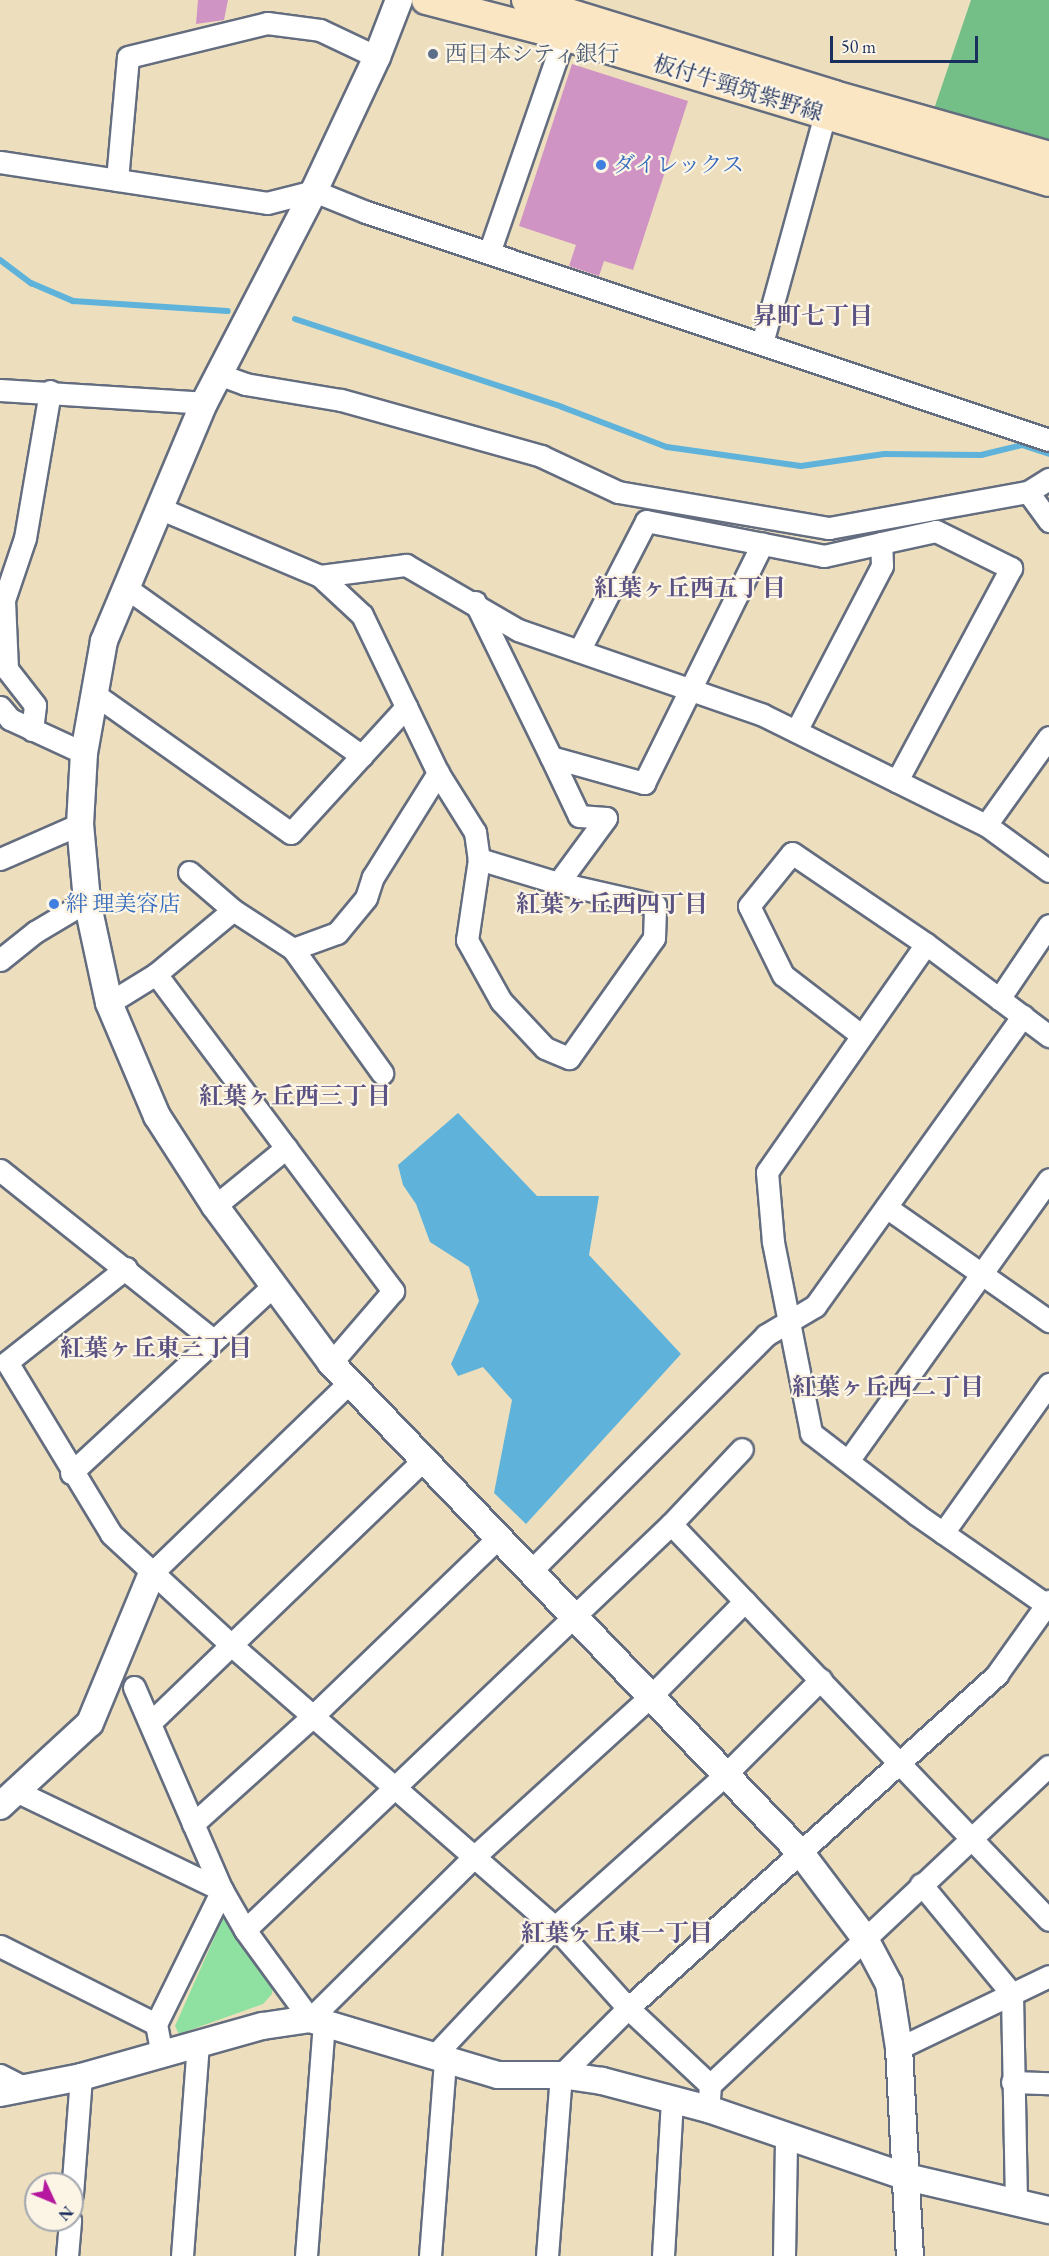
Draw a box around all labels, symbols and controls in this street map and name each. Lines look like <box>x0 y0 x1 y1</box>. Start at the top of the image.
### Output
scale bar <box>833 24 982 62</box>
text: 50 m <box>841 35 876 58</box>
place label: 西日本シティ銀行 <box>445 41 621 67</box>
marker: 西日本シティ銀行 <box>426 47 440 61</box>
street label: 板付牛頸筑紫野線 <box>650 50 826 126</box>
place label: ダイレックス <box>613 152 745 178</box>
marker: ダイレックス <box>594 158 608 172</box>
district label: 昇町七丁目 <box>753 302 873 330</box>
district label: 紅葉ヶ丘西五丁目 <box>594 574 786 602</box>
district label: 紅葉ヶ丘西四丁目 <box>516 890 708 918</box>
place label: 絆 理美容店 <box>66 891 180 917</box>
marker: 絆 理美容店 <box>47 897 61 911</box>
district label: 紅葉ヶ丘西三丁目 <box>199 1082 391 1110</box>
district label: 紅葉ヶ丘東三丁目 <box>60 1334 252 1362</box>
district label: 紅葉ヶ丘西二丁目 <box>792 1373 984 1401</box>
district label: 紅葉ヶ丘東一丁目 <box>521 1919 713 1947</box>
north arrow <box>24 2172 84 2232</box>
text: N <box>54 2202 78 2225</box>

